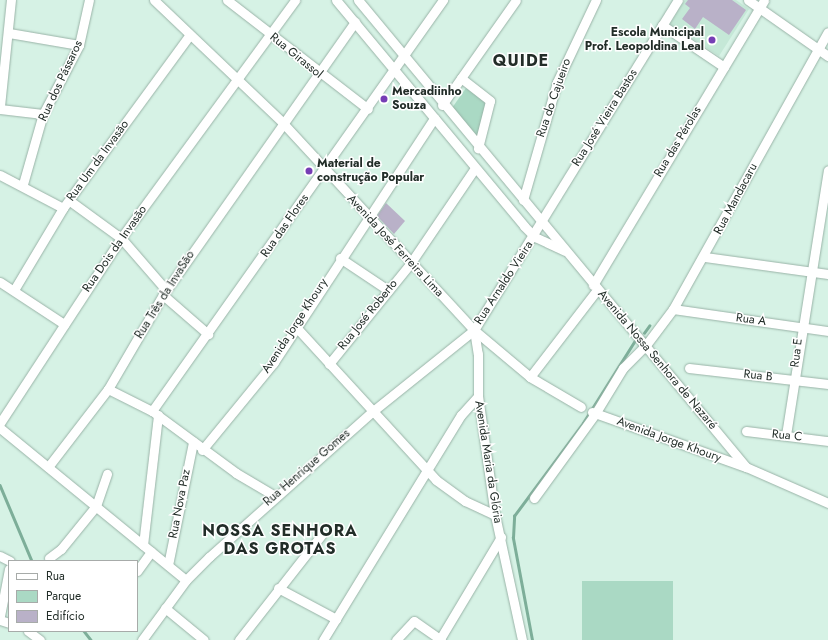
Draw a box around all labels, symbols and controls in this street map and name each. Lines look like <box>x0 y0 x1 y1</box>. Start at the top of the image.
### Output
place label: Escola Municipal Prof. Leopoldina Leal <box>585 26 704 54</box>
street label: Rua Girassol <box>267 30 325 82</box>
marker: Escola Municipal Prof. Leopoldina Leal <box>707 35 717 45</box>
street label: Rua dos Pássaros <box>36 38 86 124</box>
district label: QUIDE <box>493 51 549 71</box>
street label: Rua do Cajueiro <box>534 57 574 139</box>
street label: Rua José Vieira Bastos <box>569 67 641 169</box>
place label: Mercadiinho Souza <box>392 85 462 113</box>
marker: Mercadiinho Souza <box>379 94 389 104</box>
street label: Rua das Pérolas <box>651 104 705 180</box>
street label: Rua Um da Invasão <box>64 118 132 204</box>
place label: Material de construção Popular <box>317 157 424 185</box>
street label: Rua Mandacaru <box>711 161 761 237</box>
marker: Material de construção Popular <box>304 166 314 176</box>
street label: Rua das Flores <box>258 192 312 260</box>
street label: Avenida José Ferreira Lima <box>344 192 446 300</box>
street label: Rua Dois da Invasão <box>80 203 150 295</box>
street label: Rua Arnaldo Vieira <box>472 239 536 327</box>
street label: Rua Três da InvaSão <box>132 248 198 342</box>
street label: Avenida Jorge Khoury <box>259 276 331 376</box>
street label: Rua José Roberto <box>335 277 401 353</box>
street label: Avenida Nossa Senhora de Nazaré <box>594 287 720 433</box>
street label: Rua A <box>735 311 767 329</box>
street label: Rua E <box>788 338 806 368</box>
street label: Rua B <box>743 367 773 385</box>
street label: Avenida Maria da Glória <box>471 400 505 524</box>
street label: Avenida Jorge Khoury <box>615 414 723 466</box>
street label: Rua Henrique Gomes <box>261 427 353 509</box>
street label: Rua C <box>771 427 803 445</box>
street label: Rua Nova Paz <box>166 468 194 540</box>
district label: NOSSA SENHORA DAS GROTAS <box>202 521 358 559</box>
legend <box>8 560 138 632</box>
text: Rua <box>46 567 65 585</box>
text: Parque <box>46 587 81 605</box>
text: Edifício <box>46 607 85 625</box>

